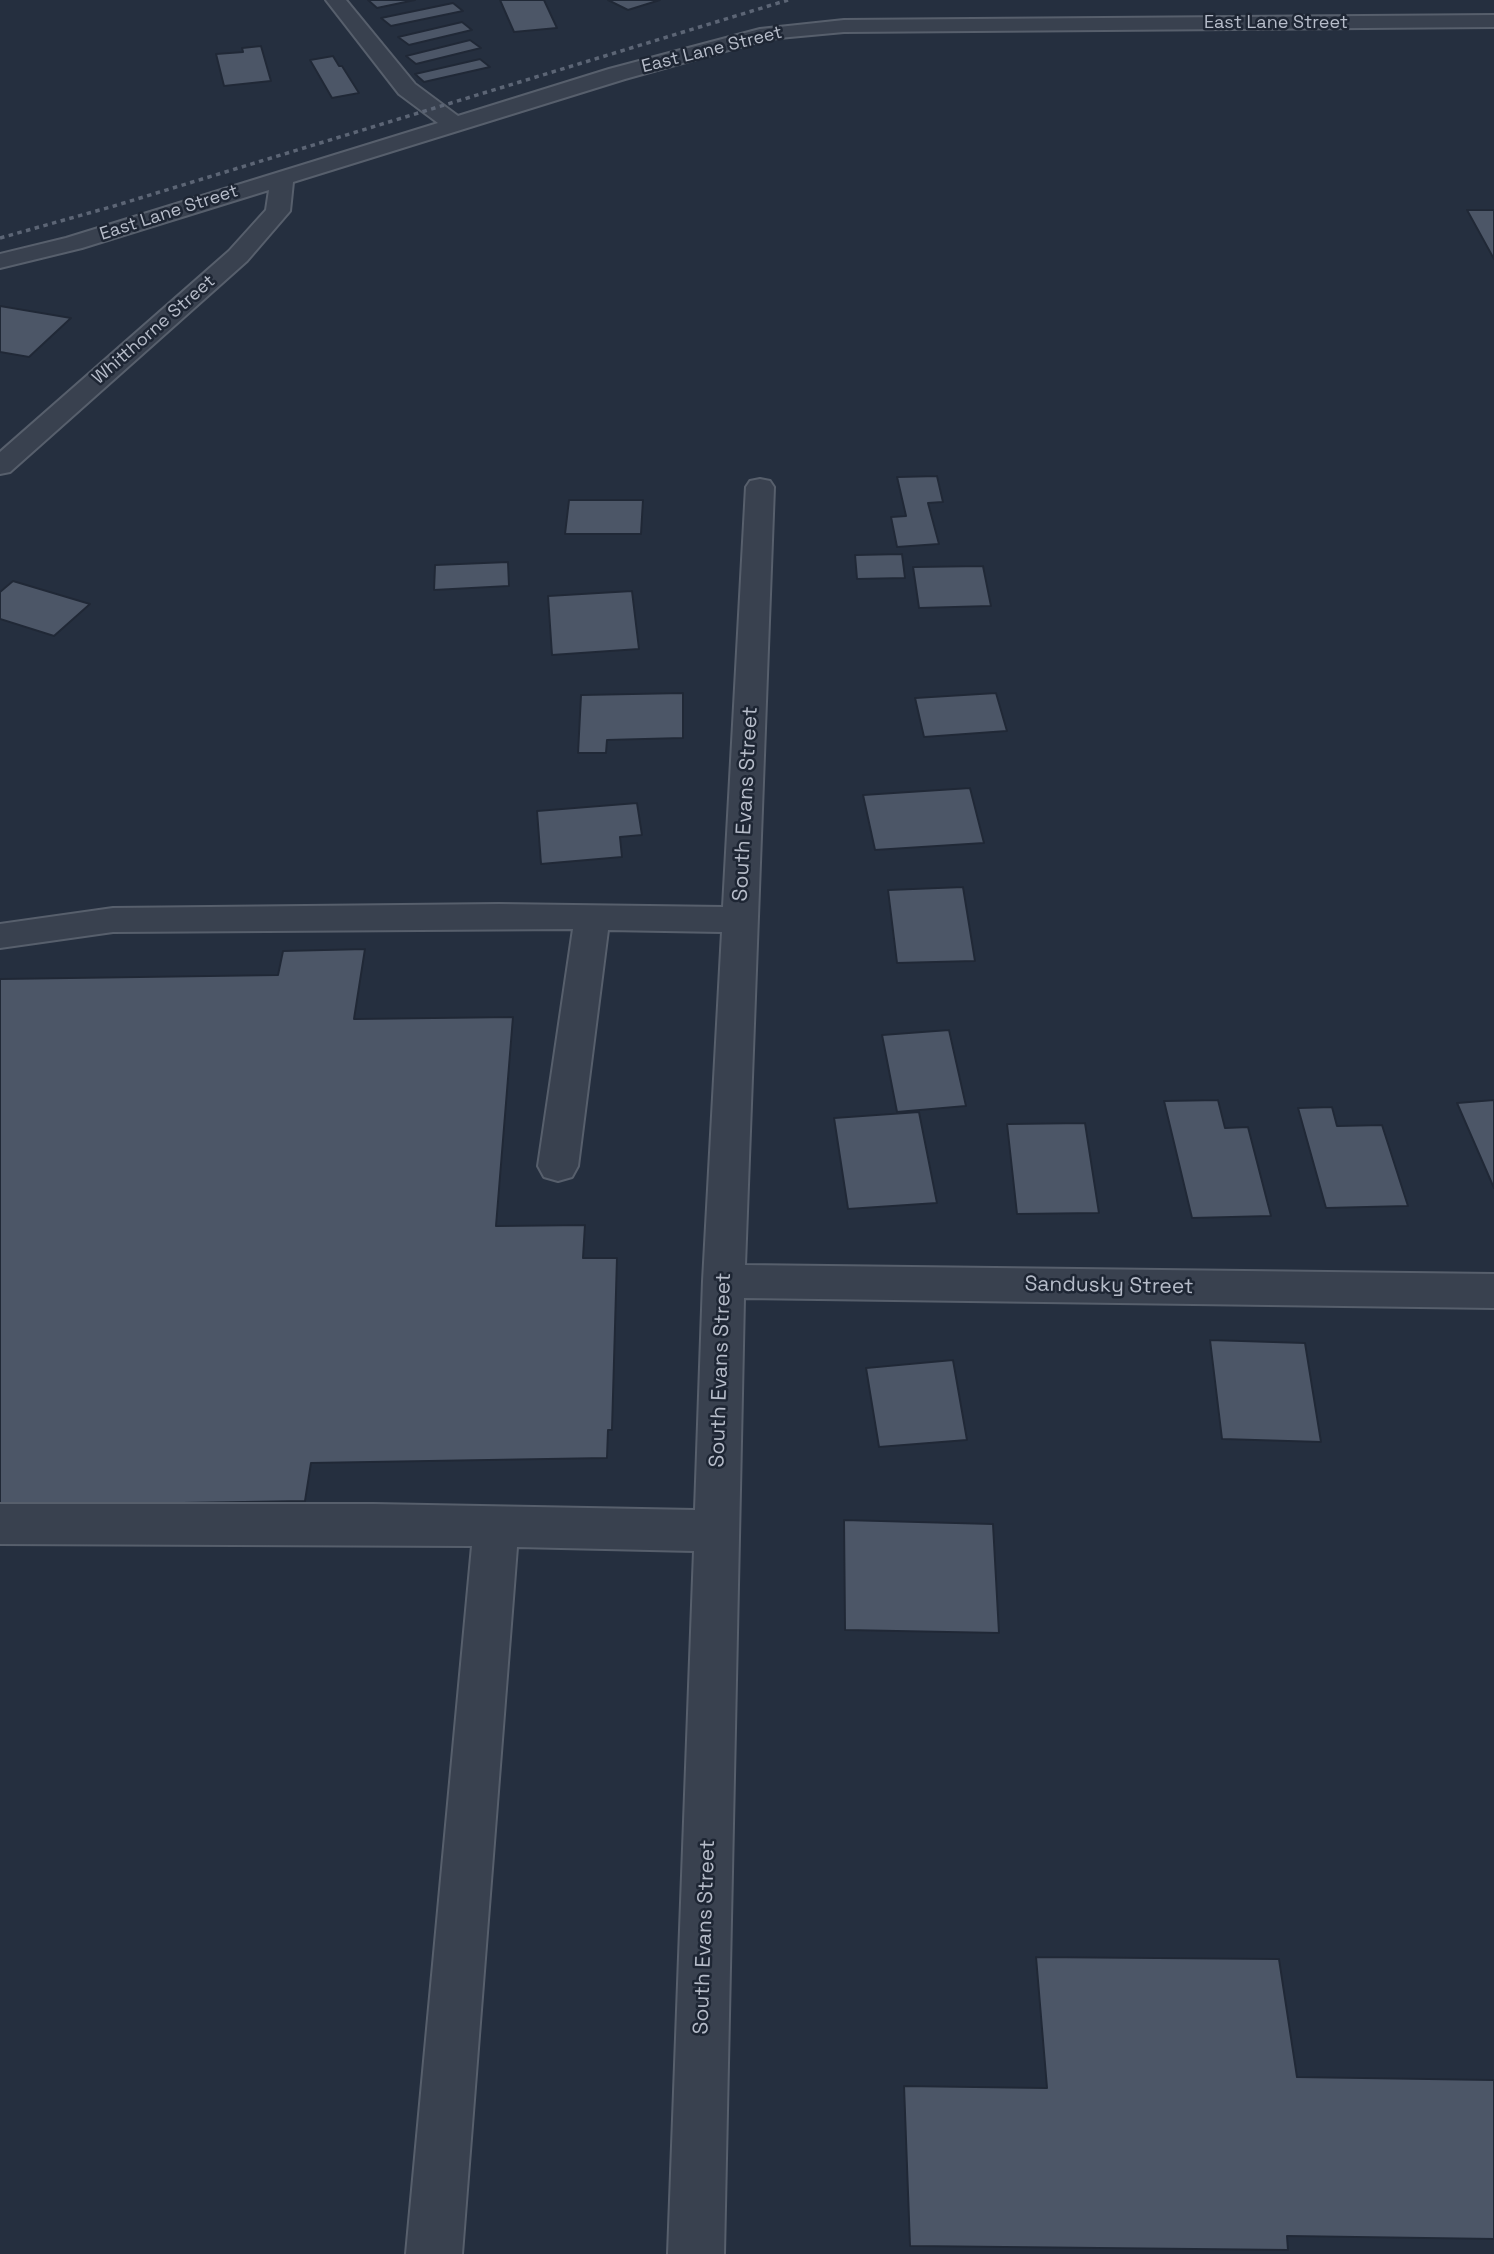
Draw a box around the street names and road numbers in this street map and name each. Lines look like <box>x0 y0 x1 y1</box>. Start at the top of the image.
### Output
street label: East Lane Street <box>1204 12 1348 34</box>
street label: East Lane Street <box>639 22 785 78</box>
street label: East Lane Street <box>97 180 241 246</box>
street label: Whitthorne Street <box>88 271 220 389</box>
street label: South Evans Street <box>728 706 764 902</box>
street label: South Evans Street <box>705 1272 737 1468</box>
street label: Sandusky Street <box>1024 1272 1194 1300</box>
street label: South Evans Street <box>689 1839 721 2035</box>

